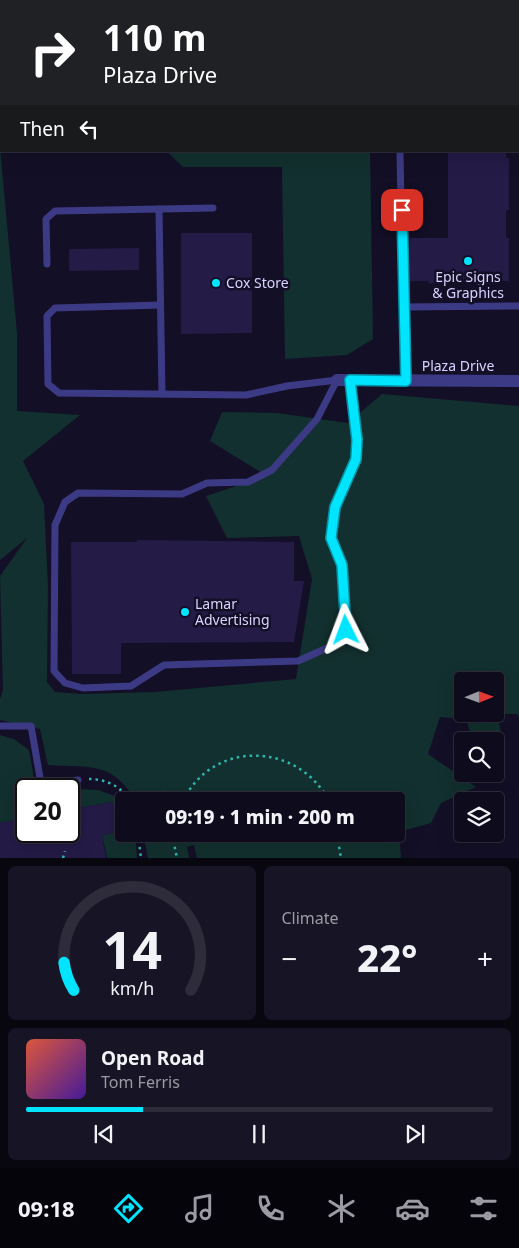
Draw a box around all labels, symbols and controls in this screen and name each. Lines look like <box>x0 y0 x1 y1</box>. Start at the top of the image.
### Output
text: 110 m <box>103 14 206 61</box>
icon: right <box>20 20 85 85</box>
text: Plaza Drive <box>103 59 217 89</box>
icon: left <box>75 115 103 143</box>
text: Then <box>20 116 65 142</box>
pin <box>381 189 423 231</box>
icon: arrive <box>388 196 416 224</box>
marker: Epic Signs & Graphics <box>462 255 474 267</box>
place label: Epic Signs & Graphics <box>432 267 504 302</box>
place label: Cox Store <box>226 273 289 292</box>
marker: Cox Store <box>210 277 222 289</box>
street label: Plaza Drive <box>422 356 494 375</box>
place label: Lamar Advertising <box>195 594 270 629</box>
position arrow <box>319 603 371 655</box>
marker: Lamar Advertising <box>179 606 191 618</box>
north arrow <box>454 672 504 722</box>
map controls <box>454 672 504 842</box>
button: search <box>454 732 504 782</box>
speed limit sign: 20 <box>15 778 80 843</box>
button: layers <box>454 792 504 842</box>
text: 09:19 · 1 min · 200 m <box>165 804 355 830</box>
text: Climate <box>282 907 339 929</box>
text: 14 <box>102 913 162 984</box>
text: 22° <box>357 931 417 983</box>
text: − <box>282 939 298 977</box>
text: + <box>477 939 493 977</box>
text: km/h <box>110 976 154 1000</box>
text: Open Road <box>101 1045 204 1071</box>
text: Tom Ferris <box>101 1071 180 1093</box>
icon: previous <box>90 1120 118 1148</box>
icon: pause <box>245 1120 273 1148</box>
icon: next <box>401 1120 429 1148</box>
icon: directions <box>111 1191 146 1226</box>
icon: music <box>182 1191 217 1226</box>
icon: phone <box>253 1191 288 1226</box>
icon: climate <box>324 1191 359 1226</box>
icon: car <box>395 1191 430 1226</box>
icon: filters <box>466 1191 501 1226</box>
text: 09:18 <box>18 1193 75 1223</box>

